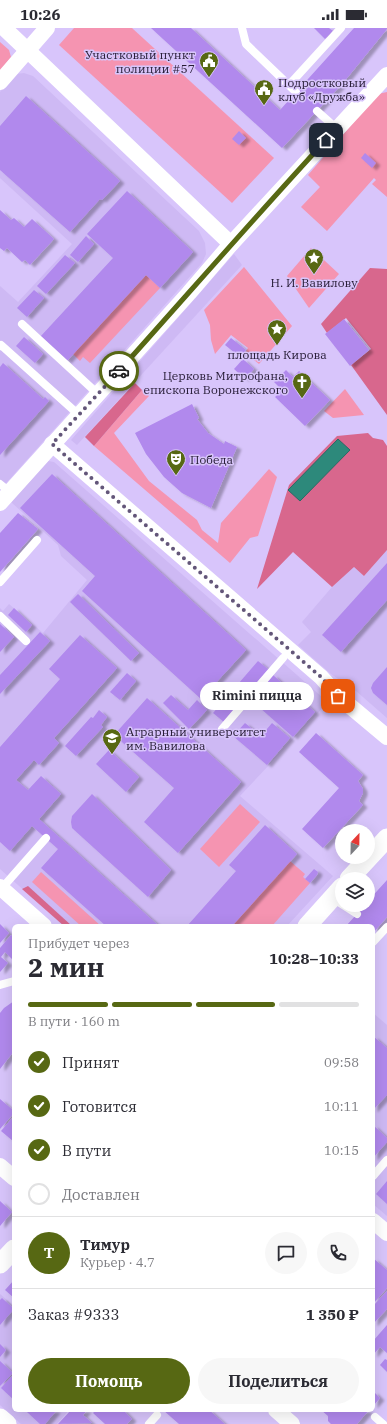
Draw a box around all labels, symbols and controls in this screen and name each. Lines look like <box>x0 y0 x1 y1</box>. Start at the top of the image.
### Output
text: 10:26 <box>20 5 61 24</box>
place label: Участковый пункт полиции #57 <box>85 47 195 76</box>
public building icon: Участковый пункт полиции #57 <box>198 50 220 78</box>
place label: Подростковый клуб «Дружба» <box>278 75 366 104</box>
public building icon: Подростковый клуб «Дружба» <box>253 78 275 106</box>
pin <box>309 123 343 157</box>
icon: home <box>315 129 337 151</box>
place icon: Н. И. Вавилову <box>303 247 325 275</box>
place label: Н. И. Вавилову <box>270 275 358 290</box>
place icon: площадь Кирова <box>266 318 288 346</box>
place label: площадь Кирова <box>227 347 327 362</box>
courier <box>99 351 139 391</box>
icon: car <box>108 360 130 382</box>
place label: Церковь Митрофана, епископа Воронежского <box>143 368 288 397</box>
church icon: Церковь Митрофана, епископа Воронежского <box>291 371 313 399</box>
theatre icon: Победа <box>165 448 187 476</box>
place label: Победа <box>190 452 234 467</box>
pin <box>321 679 355 713</box>
callout: Rimini пицца <box>200 682 314 710</box>
icon: bag <box>327 685 349 707</box>
text: Rimini пицца <box>212 687 302 704</box>
place label: Аграрный университет им. Вавилова <box>126 724 266 753</box>
school or university icon: Аграрный университет им. Вавилова <box>101 727 123 755</box>
north arrow <box>335 824 375 864</box>
map controls <box>335 824 375 912</box>
button: layers <box>335 872 375 912</box>
text: Прибудет через <box>28 935 130 952</box>
text: 10:28–10:33 <box>269 949 359 968</box>
text: 2 мин <box>28 950 104 984</box>
text: В пути · 160 m <box>28 1013 120 1030</box>
icon: check <box>28 1051 50 1073</box>
text: Принят <box>62 1053 119 1072</box>
text: 09:58 <box>324 1054 359 1071</box>
icon: check <box>28 1095 50 1117</box>
text: Готовится <box>62 1097 137 1116</box>
text: 10:11 <box>324 1098 359 1115</box>
icon: check <box>28 1139 50 1161</box>
text: В пути <box>62 1141 111 1160</box>
text: 10:15 <box>324 1142 359 1159</box>
text: Доставлен <box>62 1185 140 1204</box>
button: chat <box>265 1232 307 1274</box>
button: phone <box>317 1232 359 1274</box>
text: Тимур <box>80 1235 130 1254</box>
text: Т <box>44 1243 54 1262</box>
text: Курьер · 4.7 <box>80 1254 155 1271</box>
text: Заказ #9333 <box>28 1305 120 1324</box>
text: 1 350 ₽ <box>306 1305 359 1324</box>
button: Помощь <box>28 1358 190 1404</box>
button: Поделиться <box>198 1358 359 1404</box>

